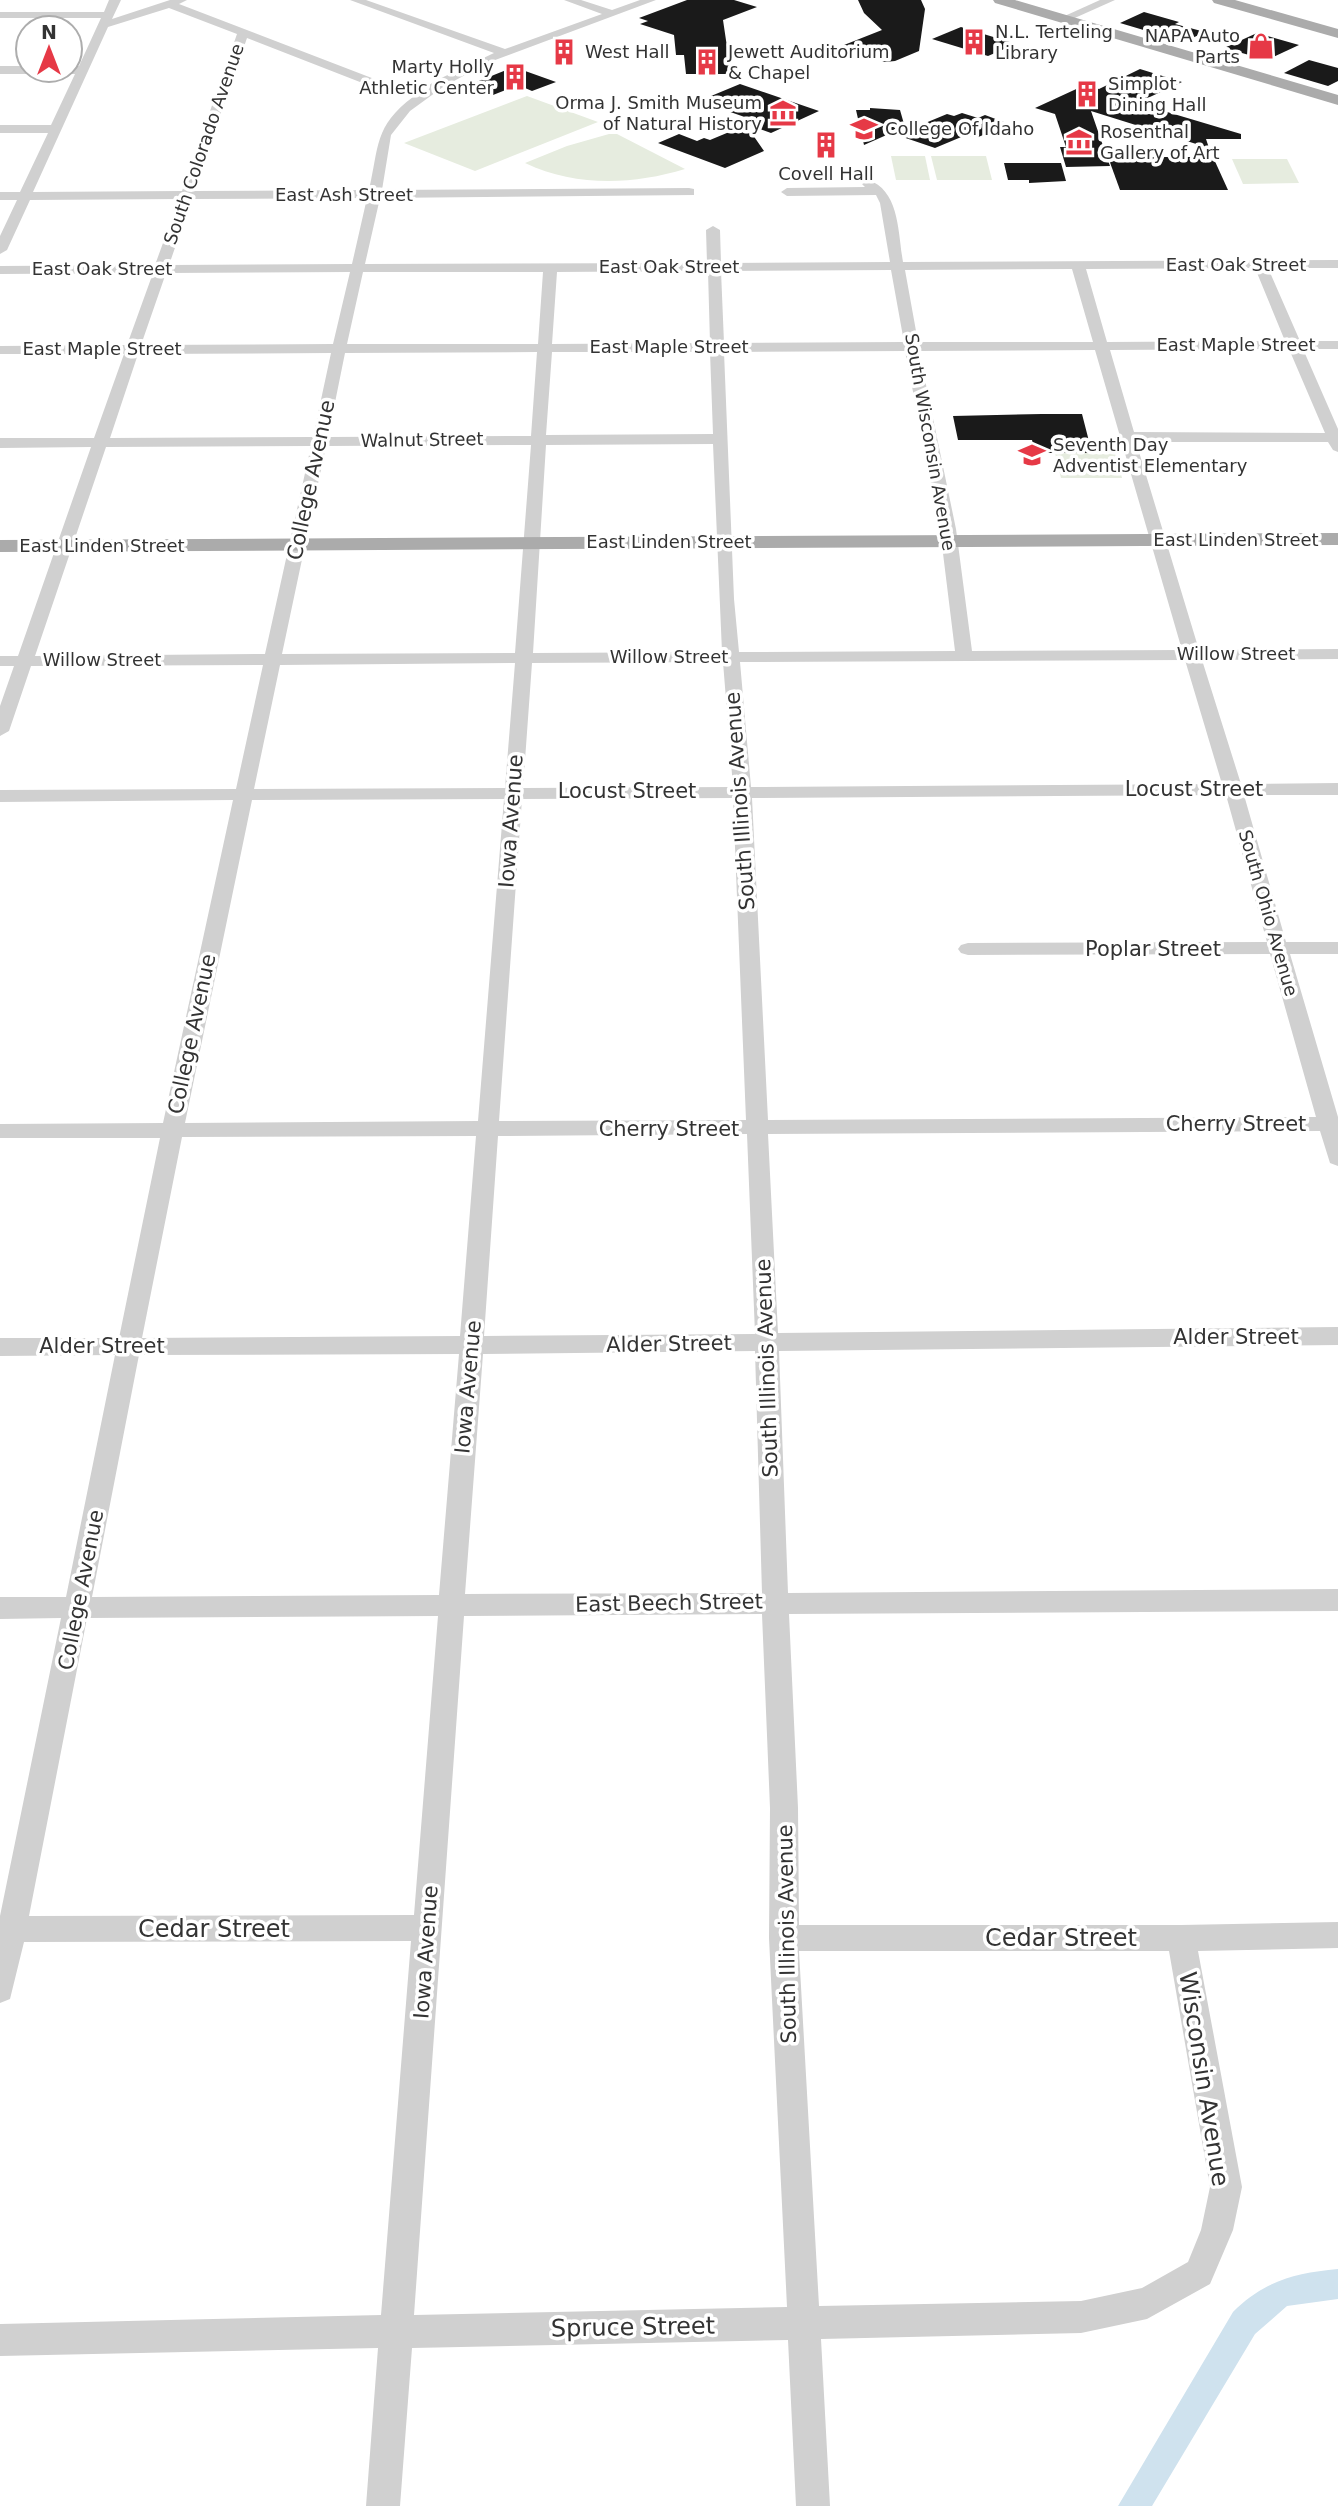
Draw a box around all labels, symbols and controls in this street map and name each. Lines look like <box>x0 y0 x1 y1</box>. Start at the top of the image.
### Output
north arrow <box>14 14 84 84</box>
text: N <box>41 21 57 43</box>
place label: N.L. Terteling Library <box>995 21 1113 63</box>
place label: NAPA Auto Parts <box>1145 25 1240 67</box>
building icon: N.L. Terteling Library <box>959 27 989 57</box>
shop icon: NAPA Auto Parts <box>1246 31 1276 61</box>
building icon: West Hall <box>549 37 579 67</box>
street label: South Colorado Avenue <box>159 41 248 247</box>
place label: West Hall <box>585 41 670 62</box>
place label: Jewett Auditorium & Chapel <box>727 41 890 83</box>
building icon: Jewett Auditorium & Chapel <box>692 47 722 77</box>
place label: Marty Holly Athletic Center <box>359 56 495 98</box>
building icon: Marty Holly Athletic Center <box>500 62 530 92</box>
place label: Simplot Dining Hall <box>1108 73 1206 115</box>
building icon: Simplot Dining Hall <box>1072 79 1102 109</box>
place label: Orma J. Smith Museum of Natural History <box>555 92 762 134</box>
museum icon: Orma J. Smith Museum of Natural History <box>768 98 798 128</box>
school or university icon: College Of Idaho <box>849 114 879 144</box>
place label: College Of Idaho <box>885 118 1034 139</box>
place label: Rosenthal Gallery of Art <box>1100 121 1220 163</box>
museum icon: Rosenthal Gallery of Art <box>1064 127 1094 157</box>
building icon: Covell Hall <box>811 130 841 160</box>
place label: Covell Hall <box>778 163 874 184</box>
street label: East Ash Street <box>275 184 413 205</box>
street label: East Oak Street <box>1166 254 1306 275</box>
street label: East Oak Street <box>599 256 739 277</box>
street label: East Oak Street <box>32 258 172 279</box>
street label: South Wisconsin Avenue <box>901 331 960 552</box>
street label: East Maple Street <box>1156 334 1316 355</box>
street label: East Maple Street <box>589 336 749 357</box>
street label: East Maple Street <box>22 338 182 359</box>
street label: College Avenue <box>282 398 340 562</box>
street label: Walnut Street <box>360 428 484 451</box>
place label: Seventh Day Adventist Elementary <box>1053 434 1248 476</box>
school or university icon: Seventh Day Adventist Elementary <box>1017 440 1047 470</box>
street label: East Linden Street <box>1153 529 1319 550</box>
street label: East Linden Street <box>586 531 752 552</box>
street label: East Linden Street <box>19 535 185 556</box>
street label: Willow Street <box>1177 643 1295 664</box>
street label: Willow Street <box>610 646 728 667</box>
street label: Willow Street <box>43 649 161 670</box>
street label: South Illinois Avenue <box>720 691 760 911</box>
street label: Iowa Avenue <box>494 753 528 889</box>
street label: Locust Street <box>1125 777 1263 801</box>
street label: Locust Street <box>558 779 696 803</box>
street label: South Ohio Avenue <box>1235 827 1302 999</box>
street label: Poplar Street <box>1085 937 1221 961</box>
street label: College Avenue <box>163 952 221 1116</box>
street label: Cherry Street <box>1166 1112 1306 1136</box>
street label: Cherry Street <box>599 1117 739 1141</box>
street label: South Illinois Avenue <box>751 1258 783 1478</box>
street label: Iowa Avenue <box>450 1319 486 1455</box>
street label: Alder Street <box>1173 1325 1299 1349</box>
street label: Alder Street <box>606 1331 732 1357</box>
street label: Alder Street <box>39 1334 165 1358</box>
street label: College Avenue <box>54 1508 108 1672</box>
street label: East Beech Street <box>575 1589 763 1617</box>
street label: South Illinois Avenue <box>773 1824 801 2044</box>
street label: Iowa Avenue <box>409 1884 443 2020</box>
street label: Cedar Street <box>138 1915 290 1943</box>
street label: Cedar Street <box>985 1924 1137 1952</box>
street label: Wisconsin Avenue <box>1173 1970 1235 2188</box>
street label: Spruce Street <box>551 2312 715 2342</box>

